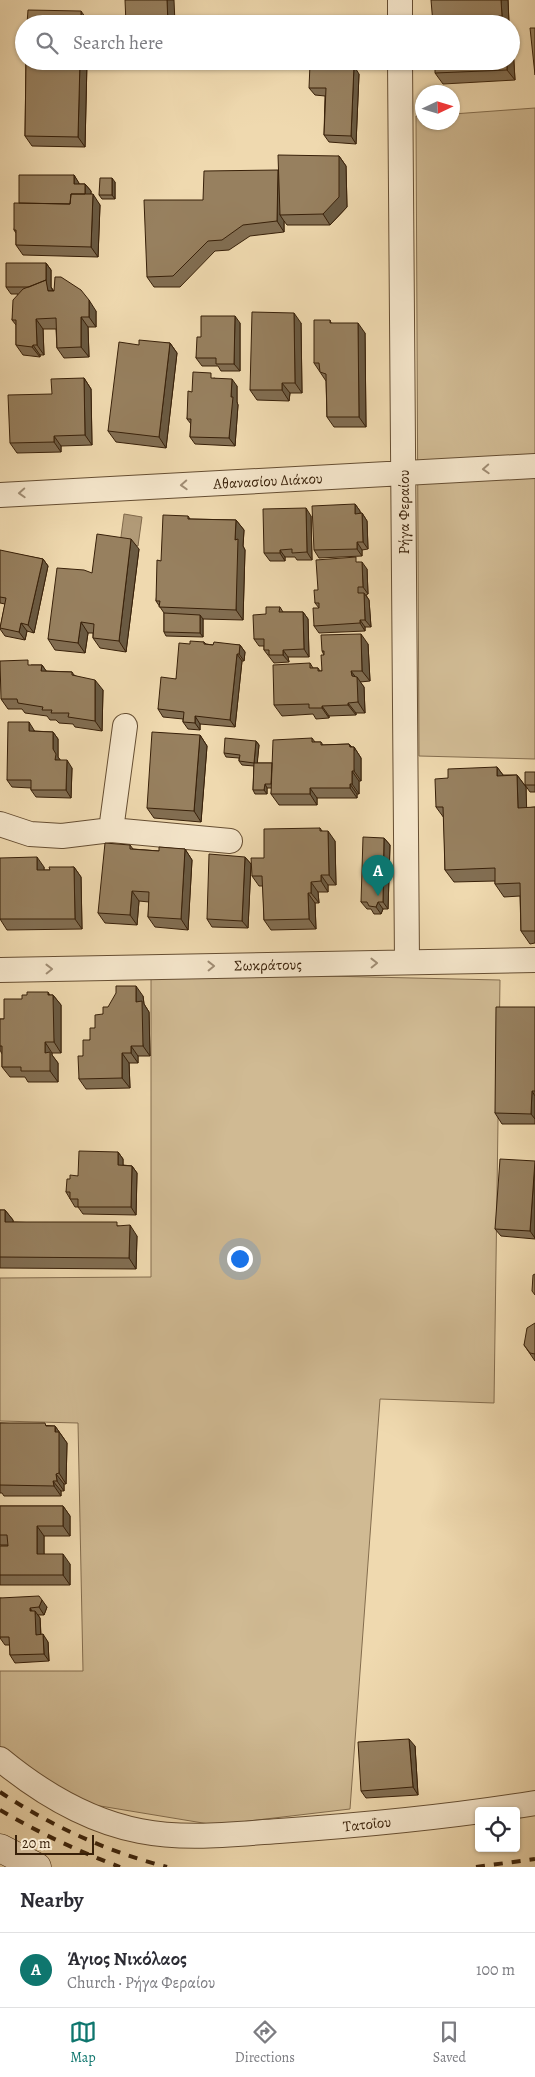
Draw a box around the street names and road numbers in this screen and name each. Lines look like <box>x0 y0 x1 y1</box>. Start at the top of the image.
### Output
street label: Αθανασίου Διάκου <box>212 468 323 494</box>
street label: Ρήγα Φεραίου <box>394 469 414 554</box>
street label: Σωκράτους <box>234 954 302 976</box>
street label: Τατοΐου <box>342 1812 392 1836</box>

